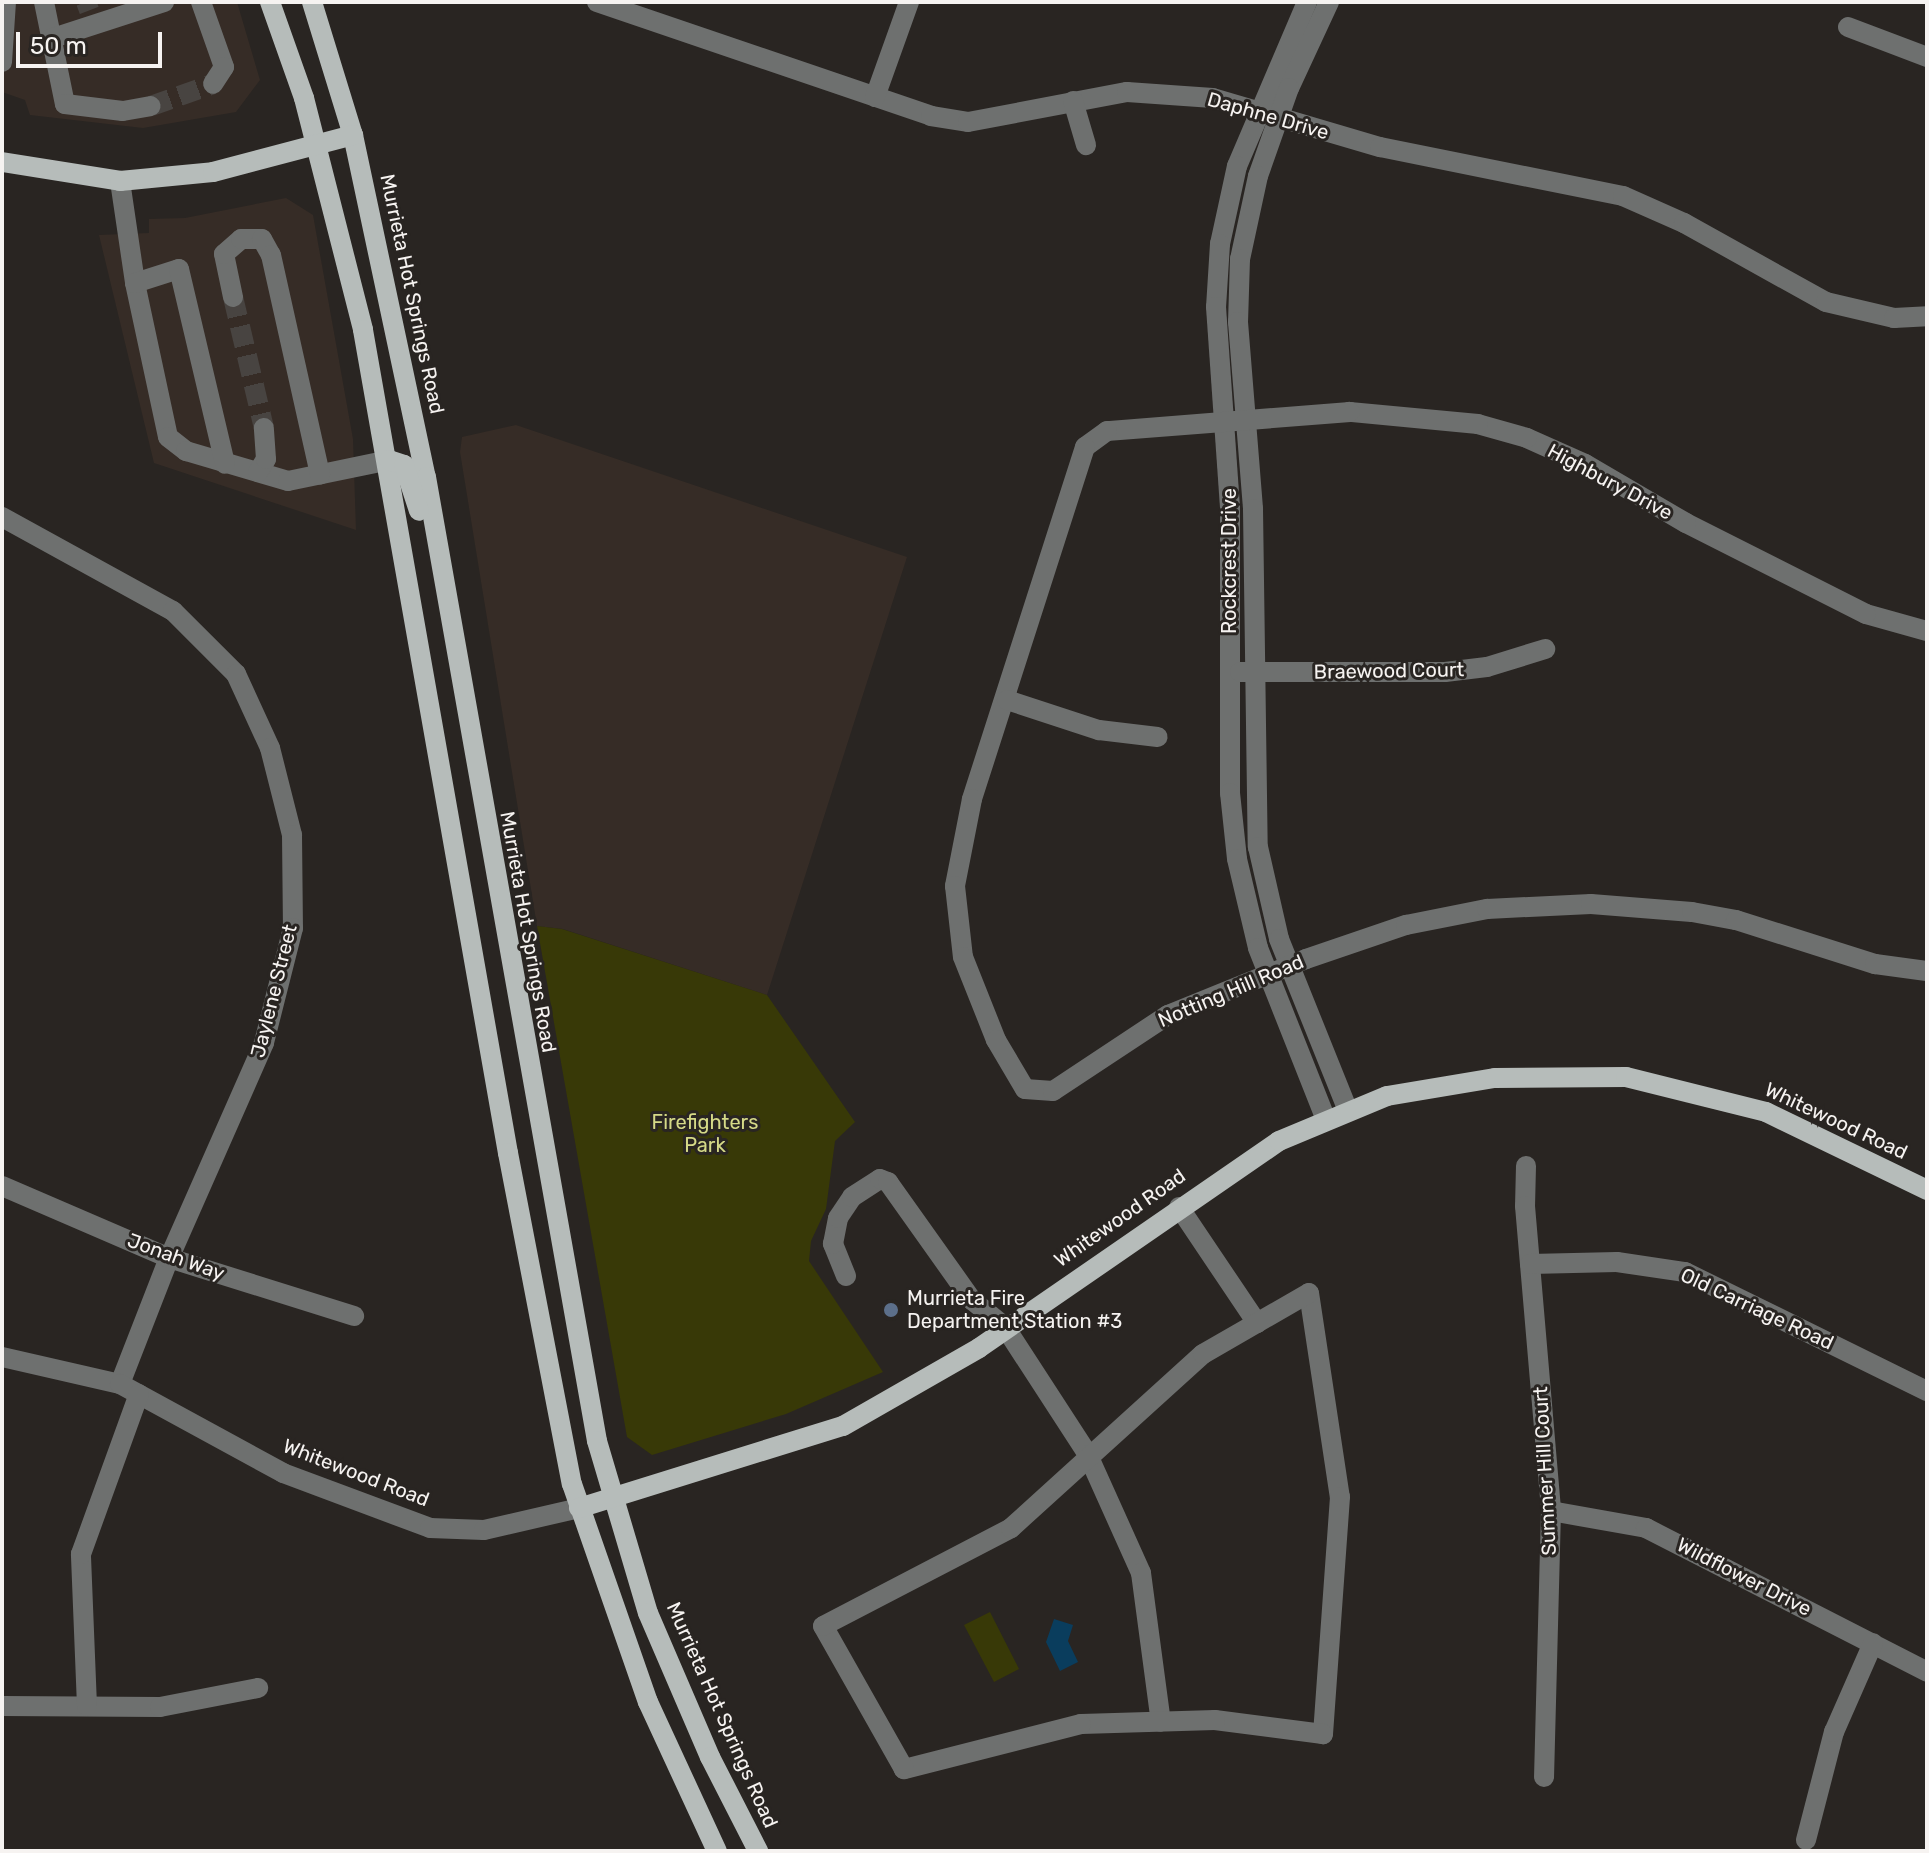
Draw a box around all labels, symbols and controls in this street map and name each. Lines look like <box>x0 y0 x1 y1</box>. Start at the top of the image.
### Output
scale bar <box>20 16 166 66</box>
text: 50 m <box>30 32 87 60</box>
street label: Daphne Drive <box>1204 87 1332 145</box>
street label: Murrieta Hot Springs Road <box>375 172 449 416</box>
street label: Highbury Drive <box>1543 439 1677 525</box>
street label: Rockcrest Drive <box>1217 488 1241 634</box>
street label: Braewood Court <box>1314 658 1464 684</box>
street label: Murrieta Hot Springs Road <box>495 809 561 1055</box>
street label: Jaylene Street <box>246 922 302 1060</box>
street label: Notting Hill Road <box>1155 950 1307 1032</box>
street label: Whitewood Road <box>1761 1077 1911 1165</box>
park label: Firefighters Park <box>652 1111 758 1158</box>
street label: Whitewood Road <box>1050 1164 1190 1272</box>
street label: Jonah Way <box>124 1228 228 1286</box>
street label: Old Carriage Road <box>1677 1263 1837 1355</box>
place label: Murrieta Fire Department Station #3 <box>907 1286 1122 1333</box>
marker: Murrieta Fire Department Station #3 <box>882 1301 900 1319</box>
street label: Summer Hill Court <box>1529 1386 1561 1556</box>
street label: Whitewood Road <box>279 1434 433 1512</box>
street label: Wildflower Drive <box>1672 1533 1816 1621</box>
street label: Murrieta Hot Springs Road <box>661 1598 783 1832</box>

